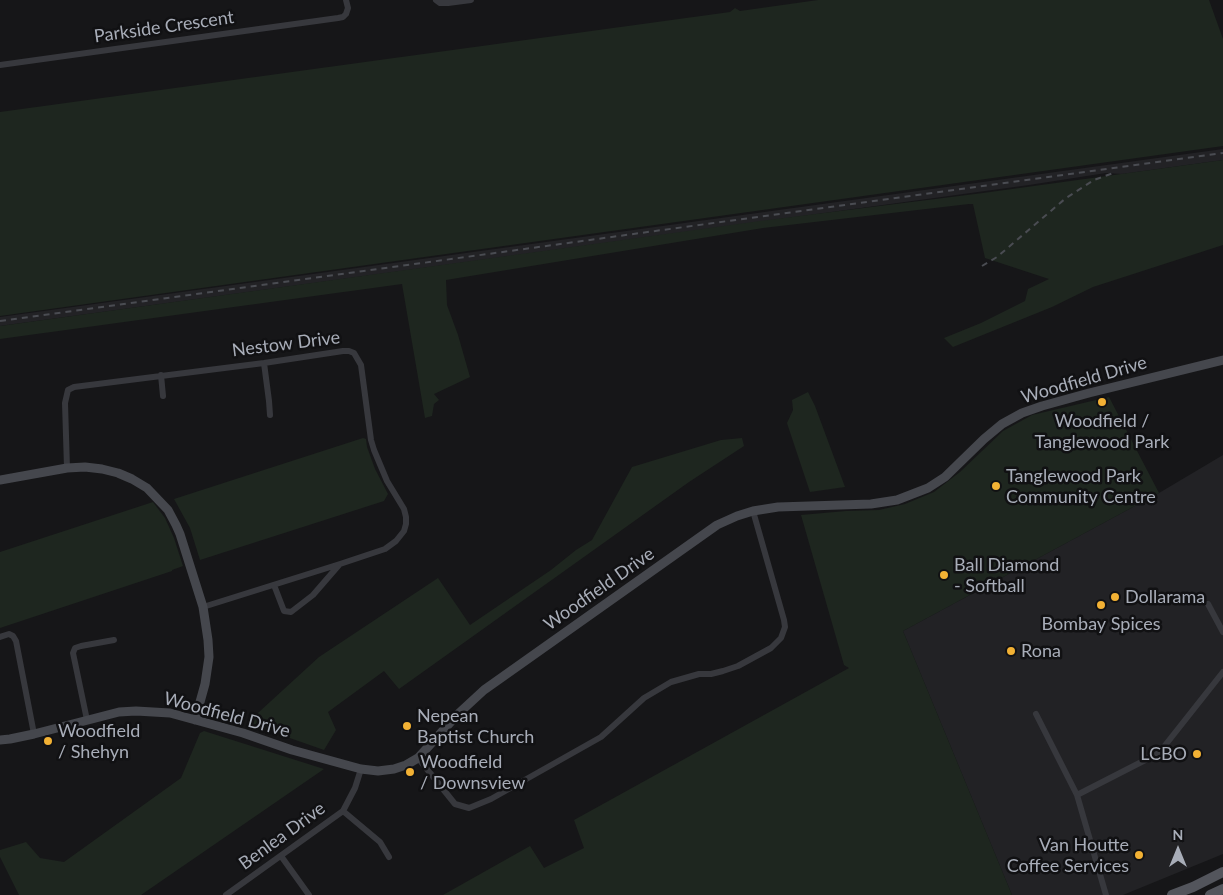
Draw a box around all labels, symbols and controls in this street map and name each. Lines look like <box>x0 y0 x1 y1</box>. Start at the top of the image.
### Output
street label: Parkside Crescent <box>93 6 235 48</box>
street label: Nestow Drive <box>231 327 341 361</box>
street label: Woodfield Drive <box>1019 352 1149 408</box>
marker: Woodfield / Tanglewood Park <box>1096 396 1108 408</box>
place label: Woodfield / Tanglewood Park <box>1035 410 1169 452</box>
place label: Tanglewood Park Community Centre <box>1006 465 1156 508</box>
marker: Tanglewood Park Community Centre <box>990 480 1002 492</box>
street label: Woodfield Drive <box>540 543 658 635</box>
place label: Ball Diamond - Softball <box>954 554 1059 596</box>
marker: Ball Diamond - Softball <box>938 569 950 581</box>
place label: Dollarama <box>1125 586 1205 608</box>
marker: Dollarama <box>1109 591 1121 603</box>
marker: Bombay Spices <box>1095 599 1107 611</box>
place label: Bombay Spices <box>1042 613 1160 635</box>
place label: Rona <box>1021 640 1061 662</box>
marker: Rona <box>1005 645 1017 657</box>
street label: Woodfield Drive <box>162 688 292 742</box>
place label: Nepean Baptist Church <box>417 705 534 748</box>
place label: Woodfield / Shehyn <box>58 720 140 762</box>
marker: Nepean Baptist Church <box>401 720 413 732</box>
marker: Woodfield / Shehyn <box>42 735 54 747</box>
place label: LCBO <box>1140 743 1187 765</box>
marker: LCBO <box>1191 748 1203 760</box>
place label: Woodfield / Downsview <box>420 751 525 794</box>
marker: Woodfield / Downsview <box>404 766 416 778</box>
street label: Benlea Drive <box>235 798 329 874</box>
north arrow <box>1153 825 1203 875</box>
text: N <box>1173 826 1183 843</box>
place label: Van Houtte Coffee Services <box>1007 834 1129 876</box>
marker: Van Houtte Coffee Services <box>1133 849 1145 861</box>

